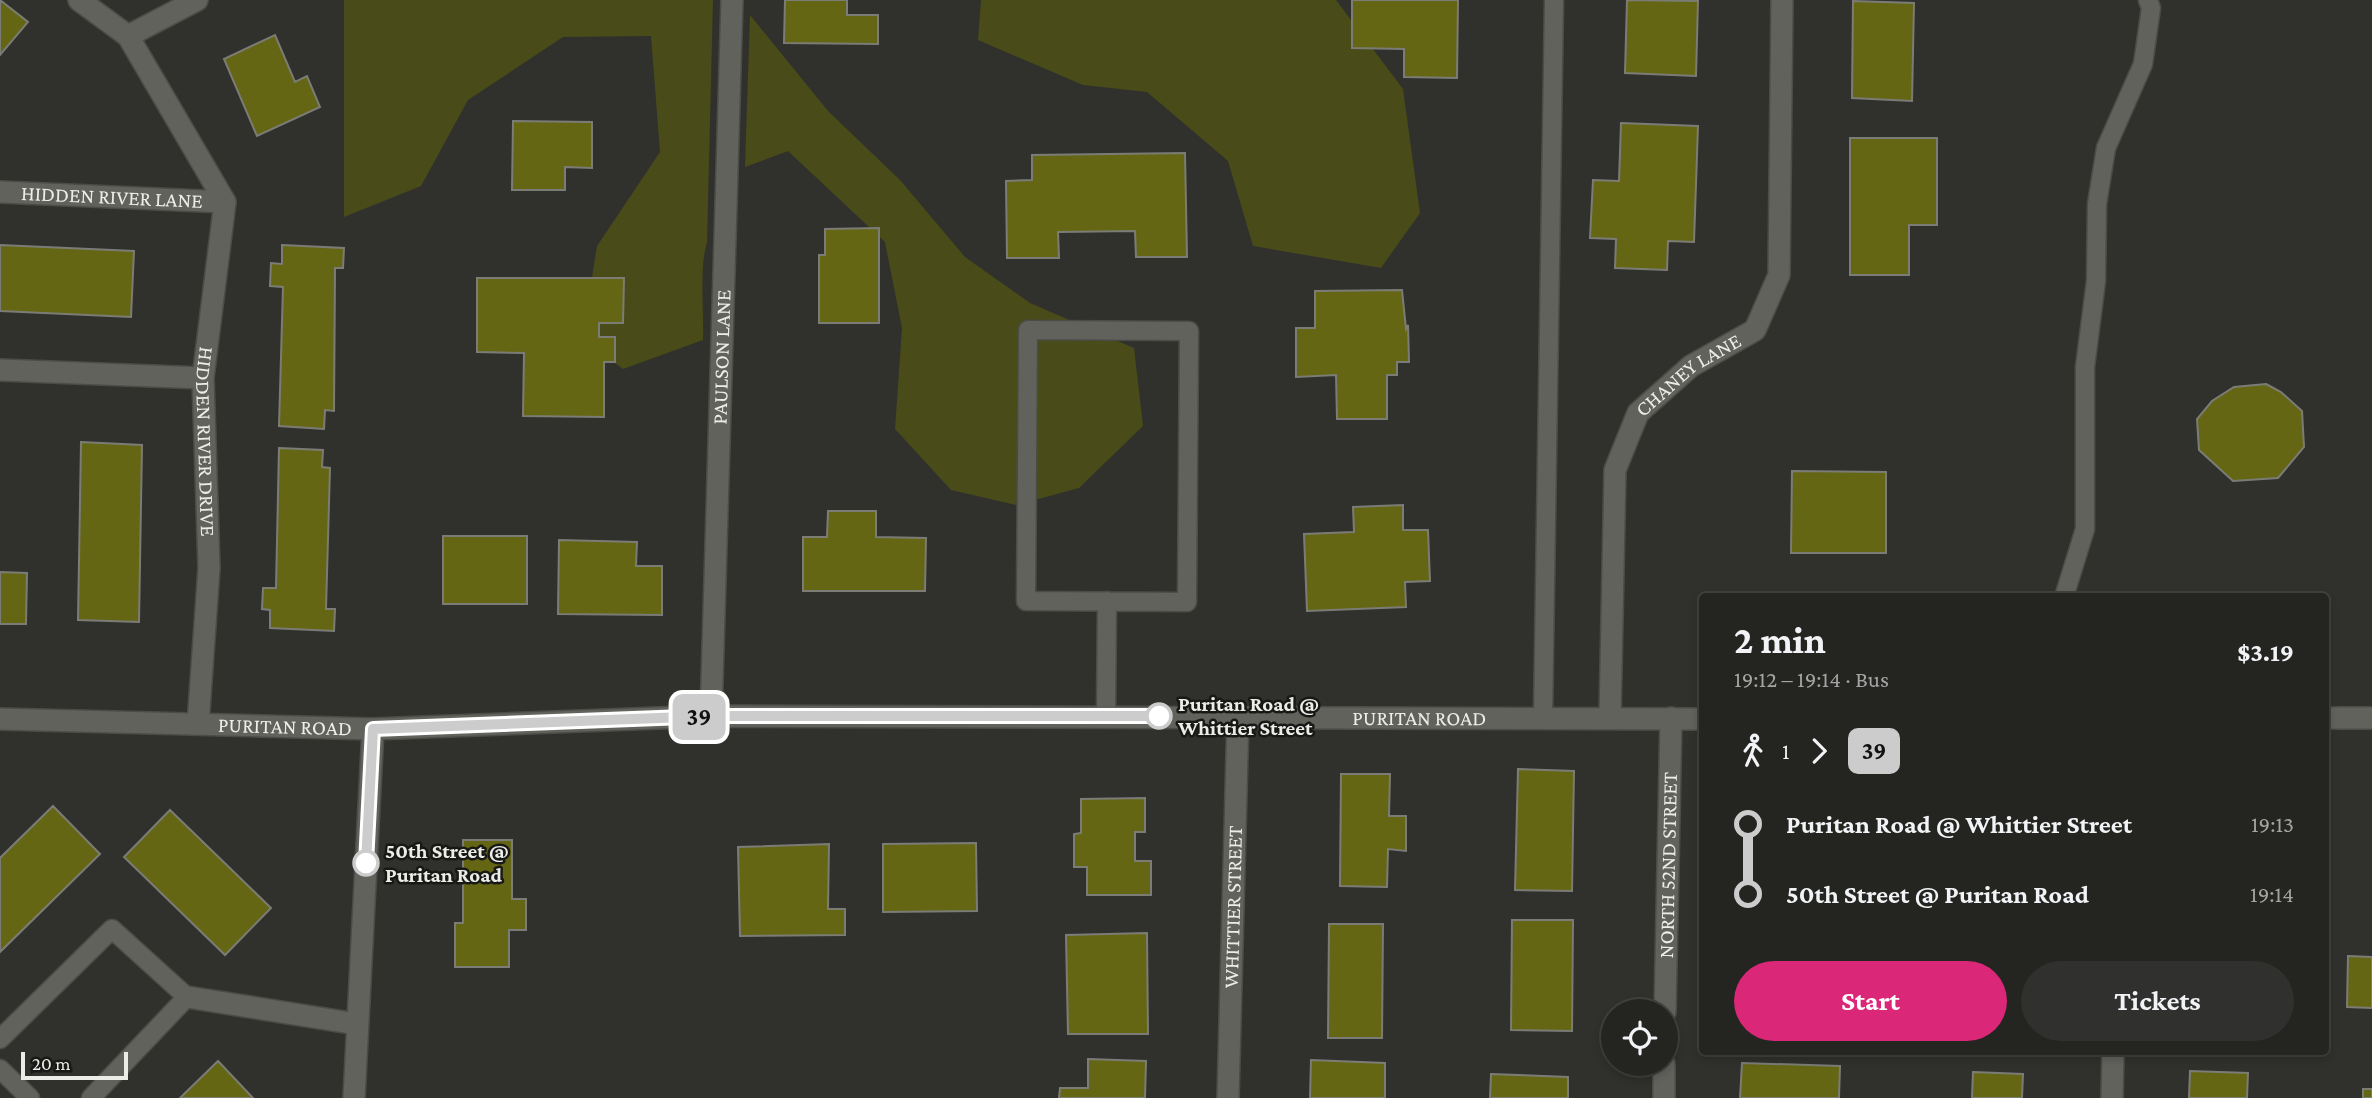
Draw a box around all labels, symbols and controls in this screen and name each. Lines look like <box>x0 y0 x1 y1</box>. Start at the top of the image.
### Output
street label: HIDDEN RIVER LANE <box>20 181 203 213</box>
street label: PAULSON LANE <box>708 289 735 425</box>
street label: CHANEY LANE <box>1630 328 1745 422</box>
street label: HIDDEN RIVER DRIVE <box>191 345 220 537</box>
text: 2 min <box>1734 619 1826 661</box>
text: $3.19 <box>2237 638 2294 667</box>
text: 19:12 – 19:14 · Bus <box>1734 666 1889 692</box>
place label: Puritan Road @ Whittier Street <box>1177 692 1319 740</box>
line badge: 39 <box>668 694 730 740</box>
text: 39 <box>687 703 711 730</box>
marker: Puritan Road @ Whittier Street <box>1146 703 1172 729</box>
street label: PURITAN ROAD <box>1352 706 1486 730</box>
street label: PURITAN ROAD <box>218 713 352 740</box>
icon: walk <box>1734 732 1772 770</box>
icon: forward <box>1800 732 1838 770</box>
text: 39 <box>1862 737 1886 764</box>
text: 1 <box>1782 738 1790 764</box>
street label: NORTH 52ND STREET <box>1654 771 1682 958</box>
text: Puritan Road @ Whittier Street <box>1786 810 2132 839</box>
text: 19:13 <box>2251 811 2294 837</box>
street label: WHITTIER STREET <box>1219 825 1247 989</box>
place label: 50th Street @ Puritan Road <box>385 839 509 887</box>
marker: 50th Street @ Puritan Road <box>353 850 379 876</box>
text: 50th Street @ Puritan Road <box>1786 880 2089 909</box>
text: 19:14 <box>2250 881 2294 907</box>
button: Start <box>1734 961 2007 1041</box>
button: Tickets <box>2021 961 2294 1041</box>
map controls <box>1601 999 1678 1076</box>
button: locate <box>1601 999 1678 1076</box>
scale bar <box>21 1049 128 1081</box>
text: 20 m <box>32 1053 71 1074</box>

